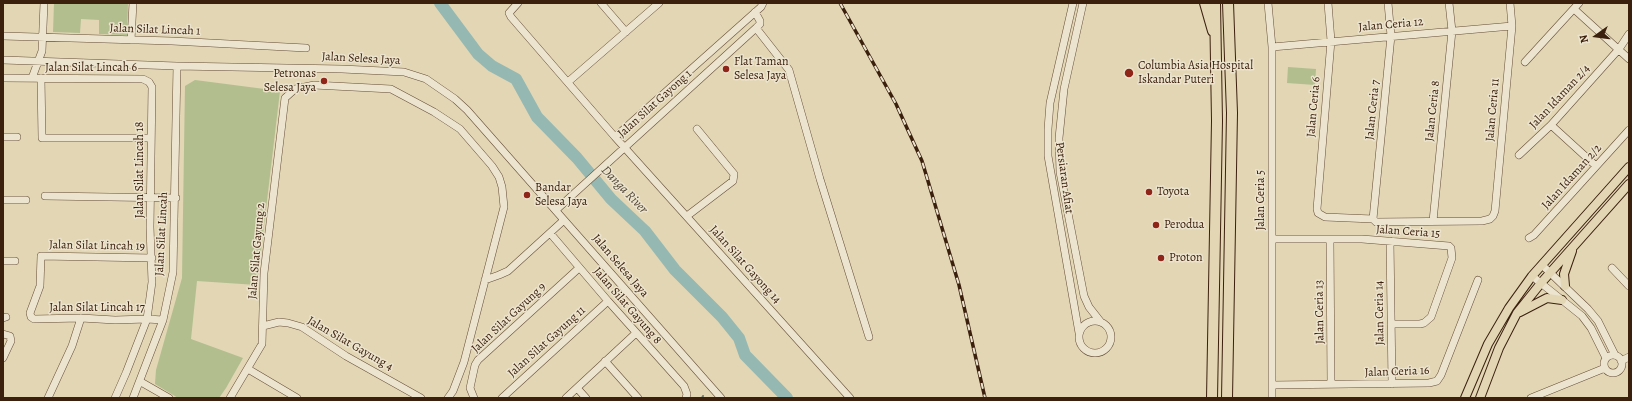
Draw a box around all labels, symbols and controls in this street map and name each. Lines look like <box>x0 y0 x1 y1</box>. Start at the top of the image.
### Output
street label: Jalan Ceria 12 <box>1358 15 1424 35</box>
north arrow <box>1576 16 1616 56</box>
street label: Jalan Silat Lincah 1 <box>109 21 201 39</box>
text: N <box>1576 33 1592 45</box>
street label: Jalan Selesa Jaya <box>321 50 401 68</box>
place label: Flat Taman Selesa Jaya <box>734 55 789 83</box>
place label: Columbia Asia Hospital Iskandar Puteri <box>1138 59 1253 87</box>
street label: Jalan Silat Lincah 6 <box>45 61 137 75</box>
street label: Jalan Idaman 2/4 <box>1527 62 1593 132</box>
marker: Flat Taman Selesa Jaya <box>721 64 731 74</box>
place label: Petronas Selesa Jaya <box>264 67 316 95</box>
street label: Jalan Silat Gayong 1 <box>615 67 695 141</box>
marker: Columbia Asia Hospital Iskandar Puteri <box>1123 67 1135 79</box>
marker: Petronas Selesa Jaya <box>319 76 329 86</box>
street label: Jalan Ceria 6 <box>1304 76 1324 138</box>
street label: Jalan Ceria 11 <box>1483 78 1503 142</box>
street label: Jalan Ceria 7 <box>1363 79 1383 141</box>
street label: Jalan Ceria 8 <box>1423 80 1443 142</box>
street label: Jalan Silat Lincah 18 <box>133 122 147 218</box>
street label: Persiaran Afiat <box>1052 141 1076 215</box>
street label: Jalan Idaman 2/2 <box>1539 141 1605 213</box>
water label: Danga River <box>597 163 651 217</box>
street label: Jalan Ceria 5 <box>1254 170 1268 230</box>
place label: Bandar Selesa Jaya <box>535 181 587 209</box>
place label: Toyota <box>1157 185 1189 199</box>
marker: Toyota <box>1144 187 1154 197</box>
marker: Bandar Selesa Jaya <box>522 190 532 200</box>
street label: Jalan Silat Lincah <box>153 192 171 276</box>
street label: Jalan Silat Gayung 2 <box>246 202 268 300</box>
place label: Perodua <box>1164 218 1204 232</box>
marker: Perodua <box>1151 220 1161 230</box>
street label: Jalan Silat Gayong 14 <box>706 223 784 307</box>
street label: Jalan Ceria 15 <box>1375 223 1441 241</box>
street label: Jalan Selesa Jaya <box>589 232 651 300</box>
street label: Jalan Silat Lincah 19 <box>49 238 145 254</box>
place label: Proton <box>1169 251 1202 265</box>
marker: Proton <box>1156 253 1166 263</box>
street label: Jalan Silat Gayung 8 <box>590 265 664 347</box>
street label: Jalan Silat Gayung 9 <box>469 280 549 356</box>
street label: Jalan Ceria 13 <box>1312 280 1328 344</box>
street label: Jalan Ceria 14 <box>1372 280 1388 346</box>
street label: Jalan Silat Lincah 17 <box>49 301 145 315</box>
street label: Jalan Silat Gayung 11 <box>505 303 589 381</box>
street label: Jalan Silat Gayung 4 <box>305 314 395 374</box>
street label: Jalan Ceria 16 <box>1364 364 1430 380</box>

